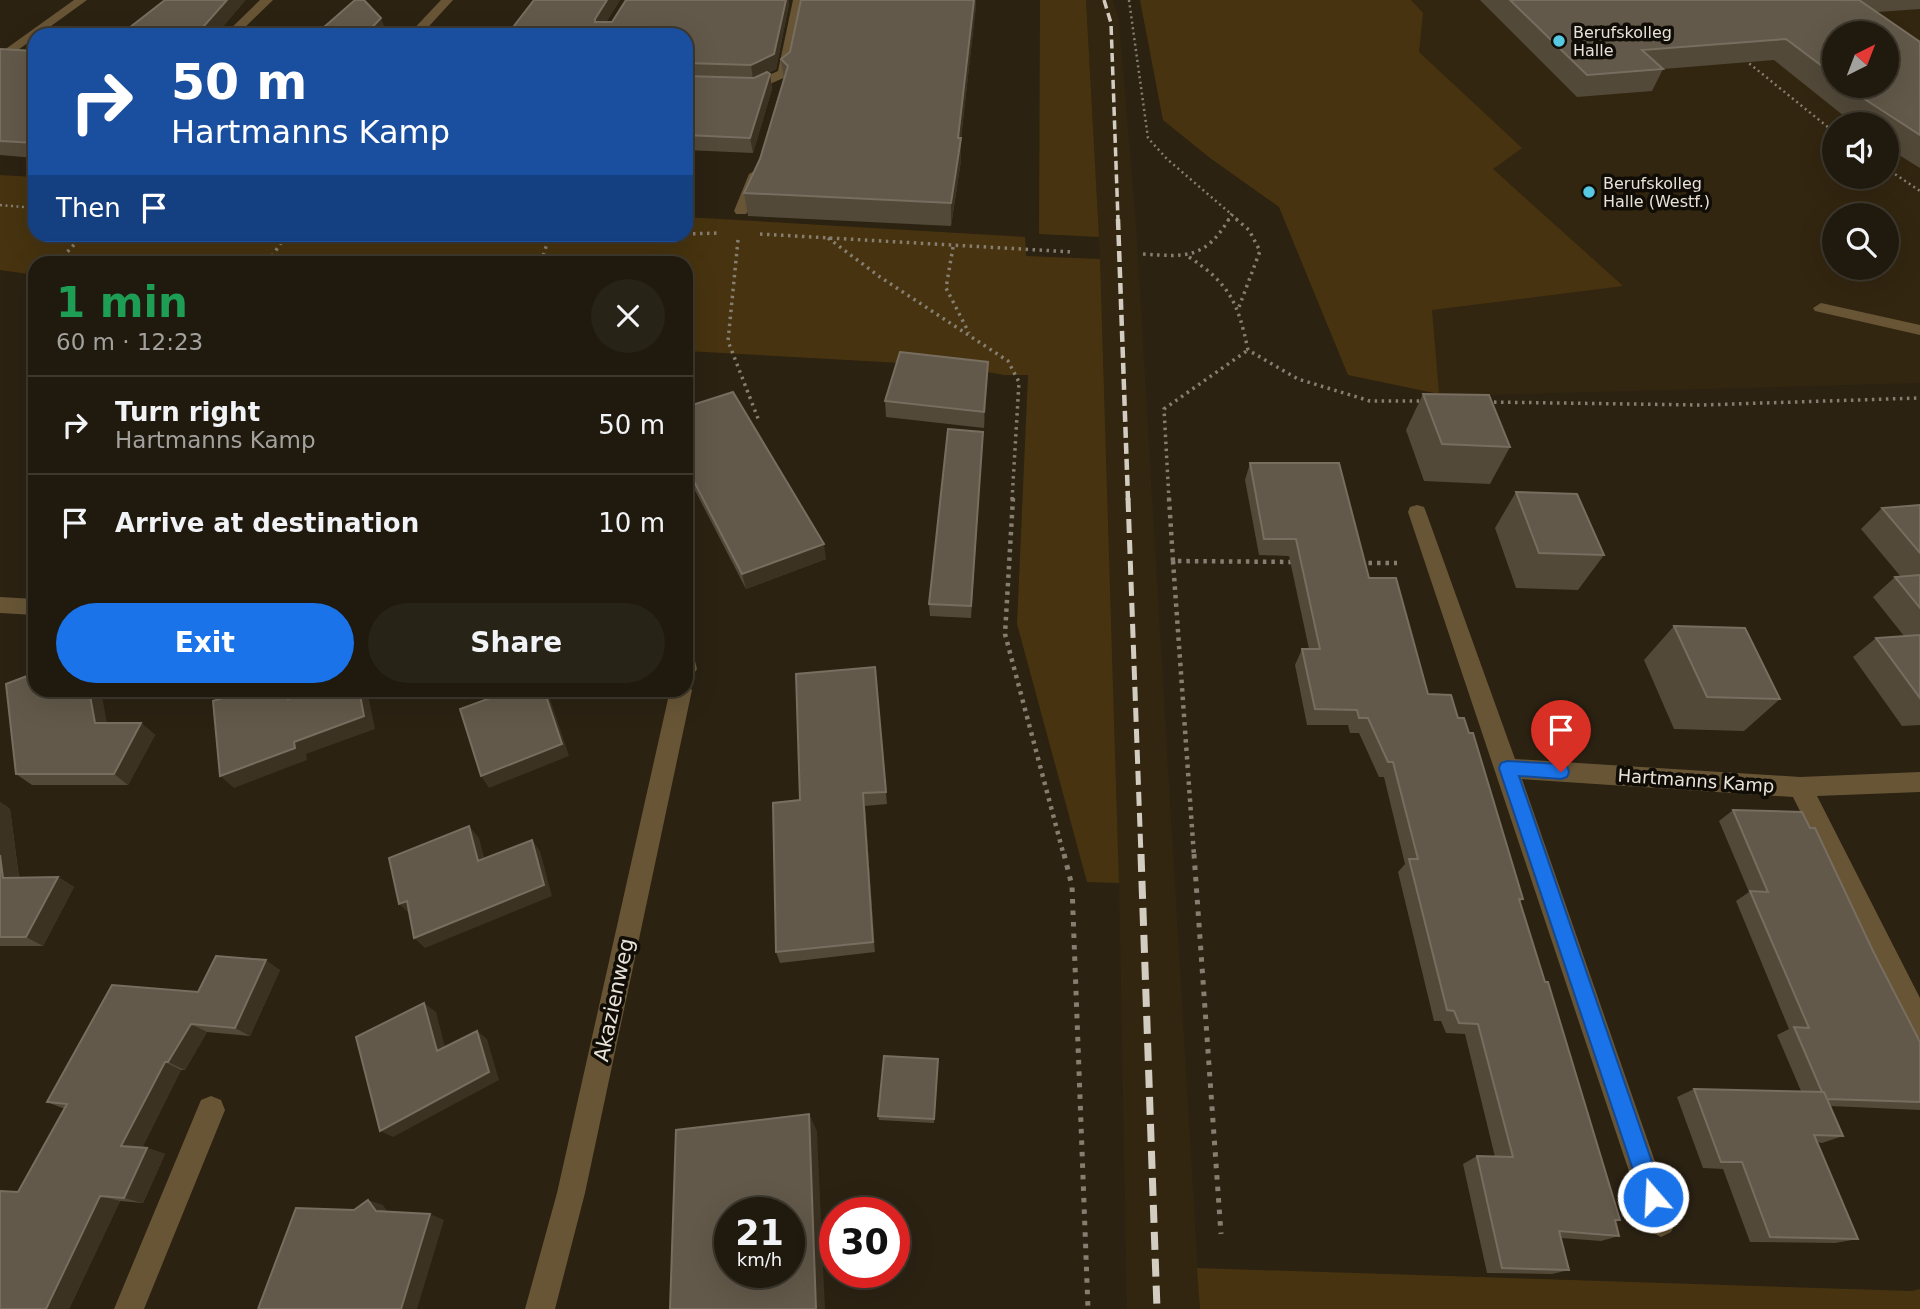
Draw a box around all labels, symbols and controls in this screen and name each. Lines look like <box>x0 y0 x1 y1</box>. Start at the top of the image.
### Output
north arrow <box>1822 21 1899 98</box>
map controls <box>1822 21 1899 280</box>
place label: Berufskolleg Halle <box>1573 23 1672 60</box>
marker: Berufskolleg Halle <box>1551 33 1567 49</box>
text: 50 m <box>171 54 307 111</box>
icon: right <box>56 56 147 147</box>
button: sound <box>1822 112 1899 189</box>
text: Hartmanns Kamp <box>171 113 450 151</box>
place label: Berufskolleg Halle (Westf.) <box>1603 174 1710 211</box>
marker: Berufskolleg Halle (Westf.) <box>1581 184 1597 200</box>
icon: arrive <box>135 189 173 227</box>
text: Then <box>56 193 121 223</box>
button: search <box>1822 203 1899 280</box>
text: 1 min <box>56 278 188 327</box>
button: close <box>591 279 665 353</box>
text: 60 m · 12:23 <box>56 329 203 355</box>
text: Turn right <box>115 397 260 427</box>
icon: right <box>56 406 94 444</box>
text: 50 m <box>598 410 665 440</box>
text: Hartmanns Kamp <box>115 427 316 453</box>
icon: arrive <box>56 504 94 542</box>
text: Arrive at destination <box>115 508 419 538</box>
text: 10 m <box>598 508 665 538</box>
button: Exit <box>56 603 354 683</box>
button: Share <box>368 603 665 683</box>
pin <box>1531 700 1591 772</box>
icon: arrive <box>1542 711 1580 749</box>
street label: Hartmanns Kamp <box>1617 765 1775 796</box>
street label: Akazienweg <box>589 936 639 1064</box>
position arrow <box>1616 1160 1690 1234</box>
speed limit sign: 30 <box>819 1197 910 1288</box>
text: 21 <box>735 1213 784 1253</box>
text: km/h <box>737 1249 782 1270</box>

